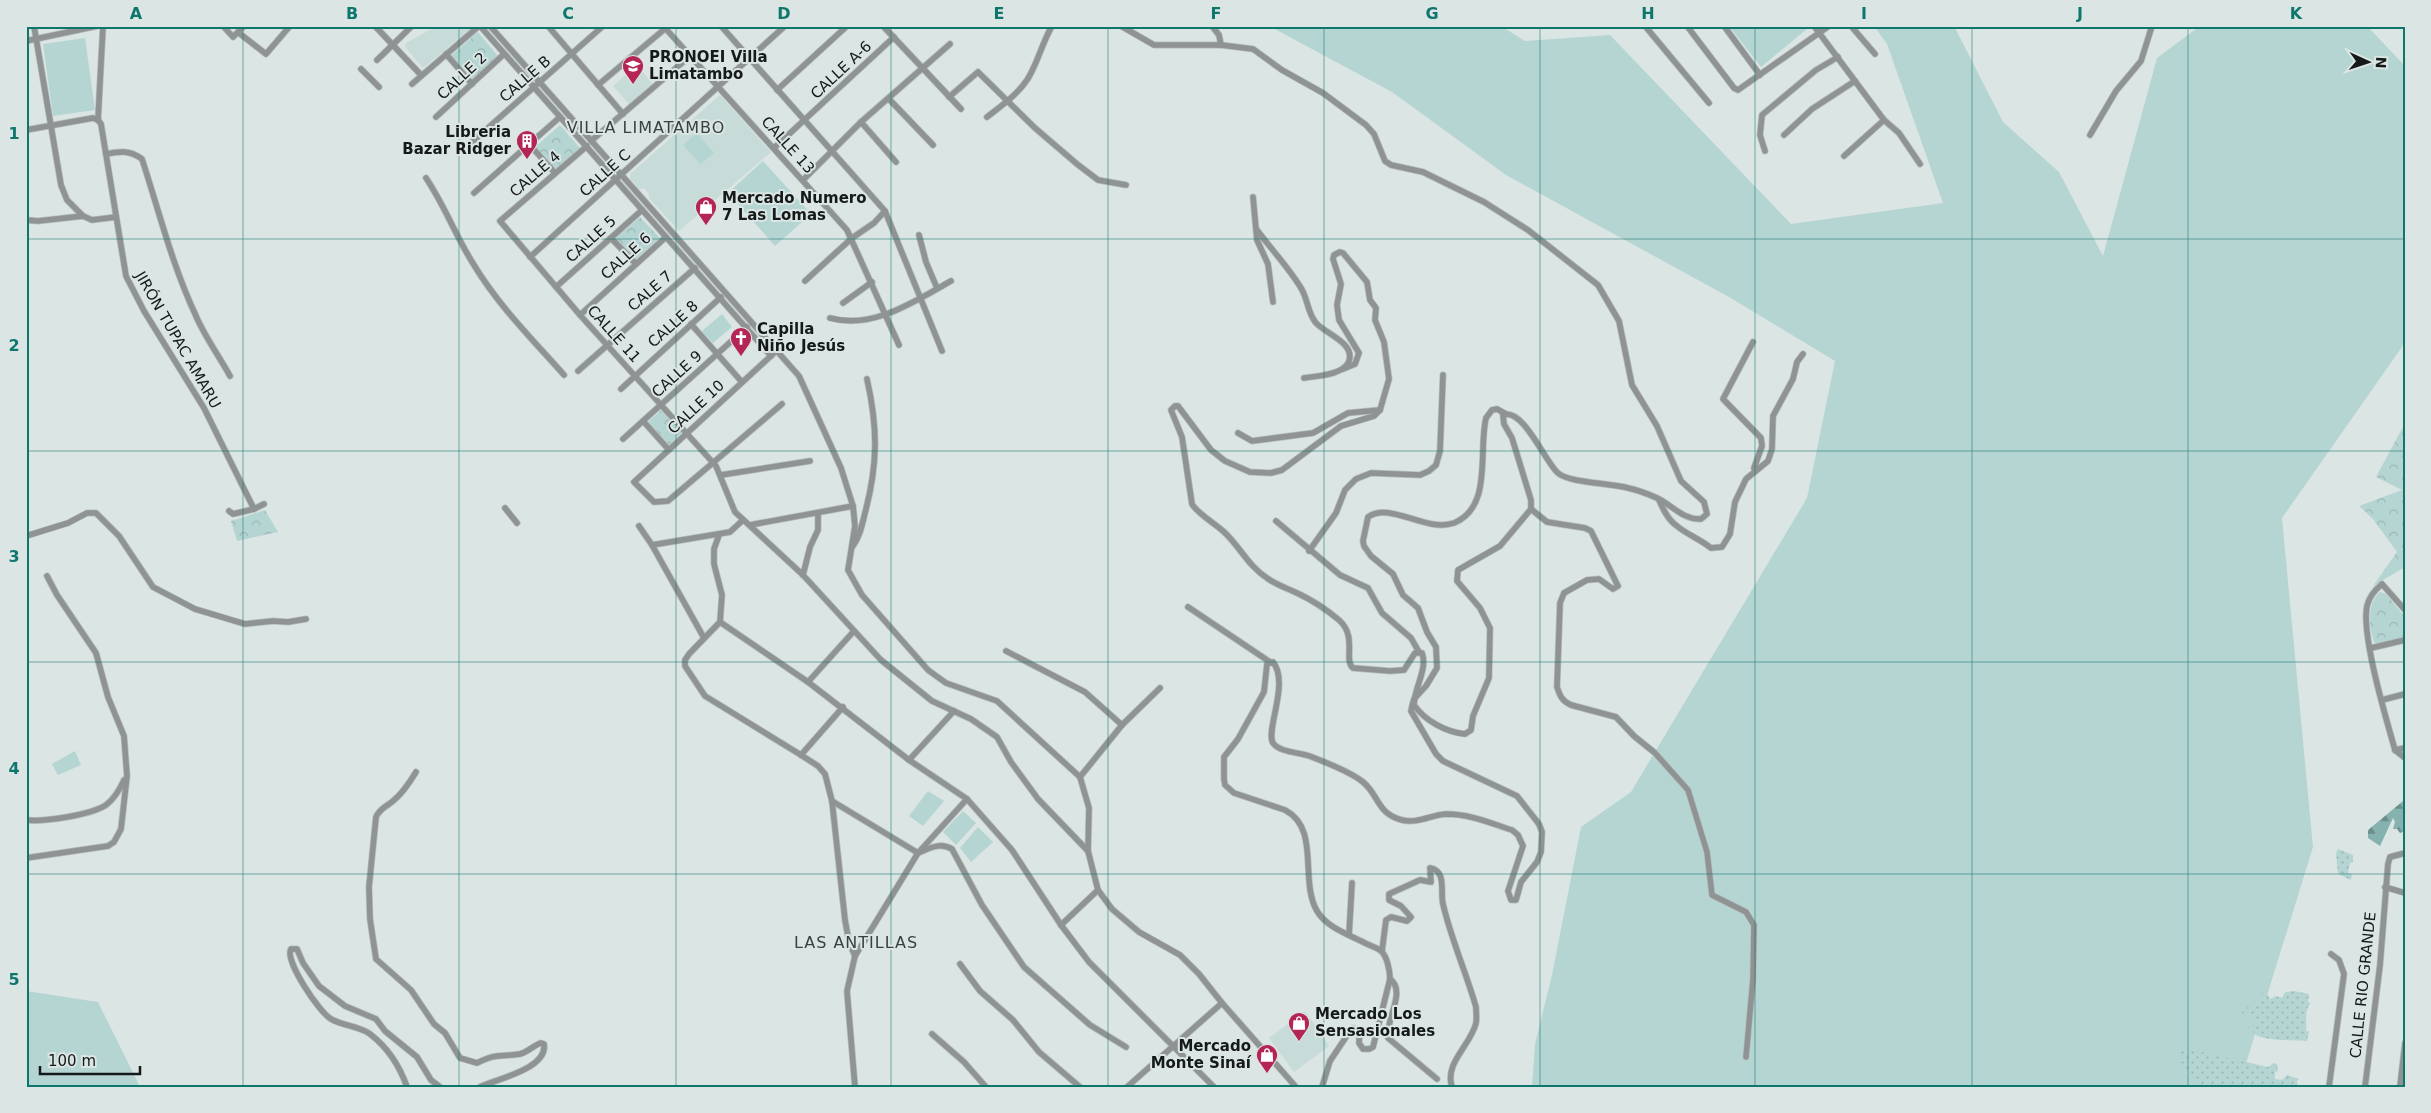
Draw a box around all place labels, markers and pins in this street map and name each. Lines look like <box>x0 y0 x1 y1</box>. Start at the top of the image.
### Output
place label: PRONOEI Villa Limatambo <box>649 48 768 83</box>
school or university icon: PRONOEI Villa Limatambo <box>621 54 645 85</box>
place label: Libreria Bazar Ridger <box>402 123 512 158</box>
building icon: Libreria Bazar Ridger <box>515 129 539 160</box>
place label: Mercado Numero 7 Las Lomas <box>722 189 867 224</box>
shop icon: Mercado Numero 7 Las Lomas <box>694 195 718 226</box>
place label: Capilla Niño Jesús <box>757 320 845 355</box>
church icon: Capilla Niño Jesús <box>729 326 753 357</box>
place label: Mercado Los Sensasionales <box>1315 1005 1435 1040</box>
shop icon: Mercado Los Sensasionales <box>1287 1011 1311 1042</box>
place label: Mercado Monte Sinaí <box>1151 1037 1252 1072</box>
shop icon: Mercado Monte Sinaí <box>1255 1043 1279 1074</box>

